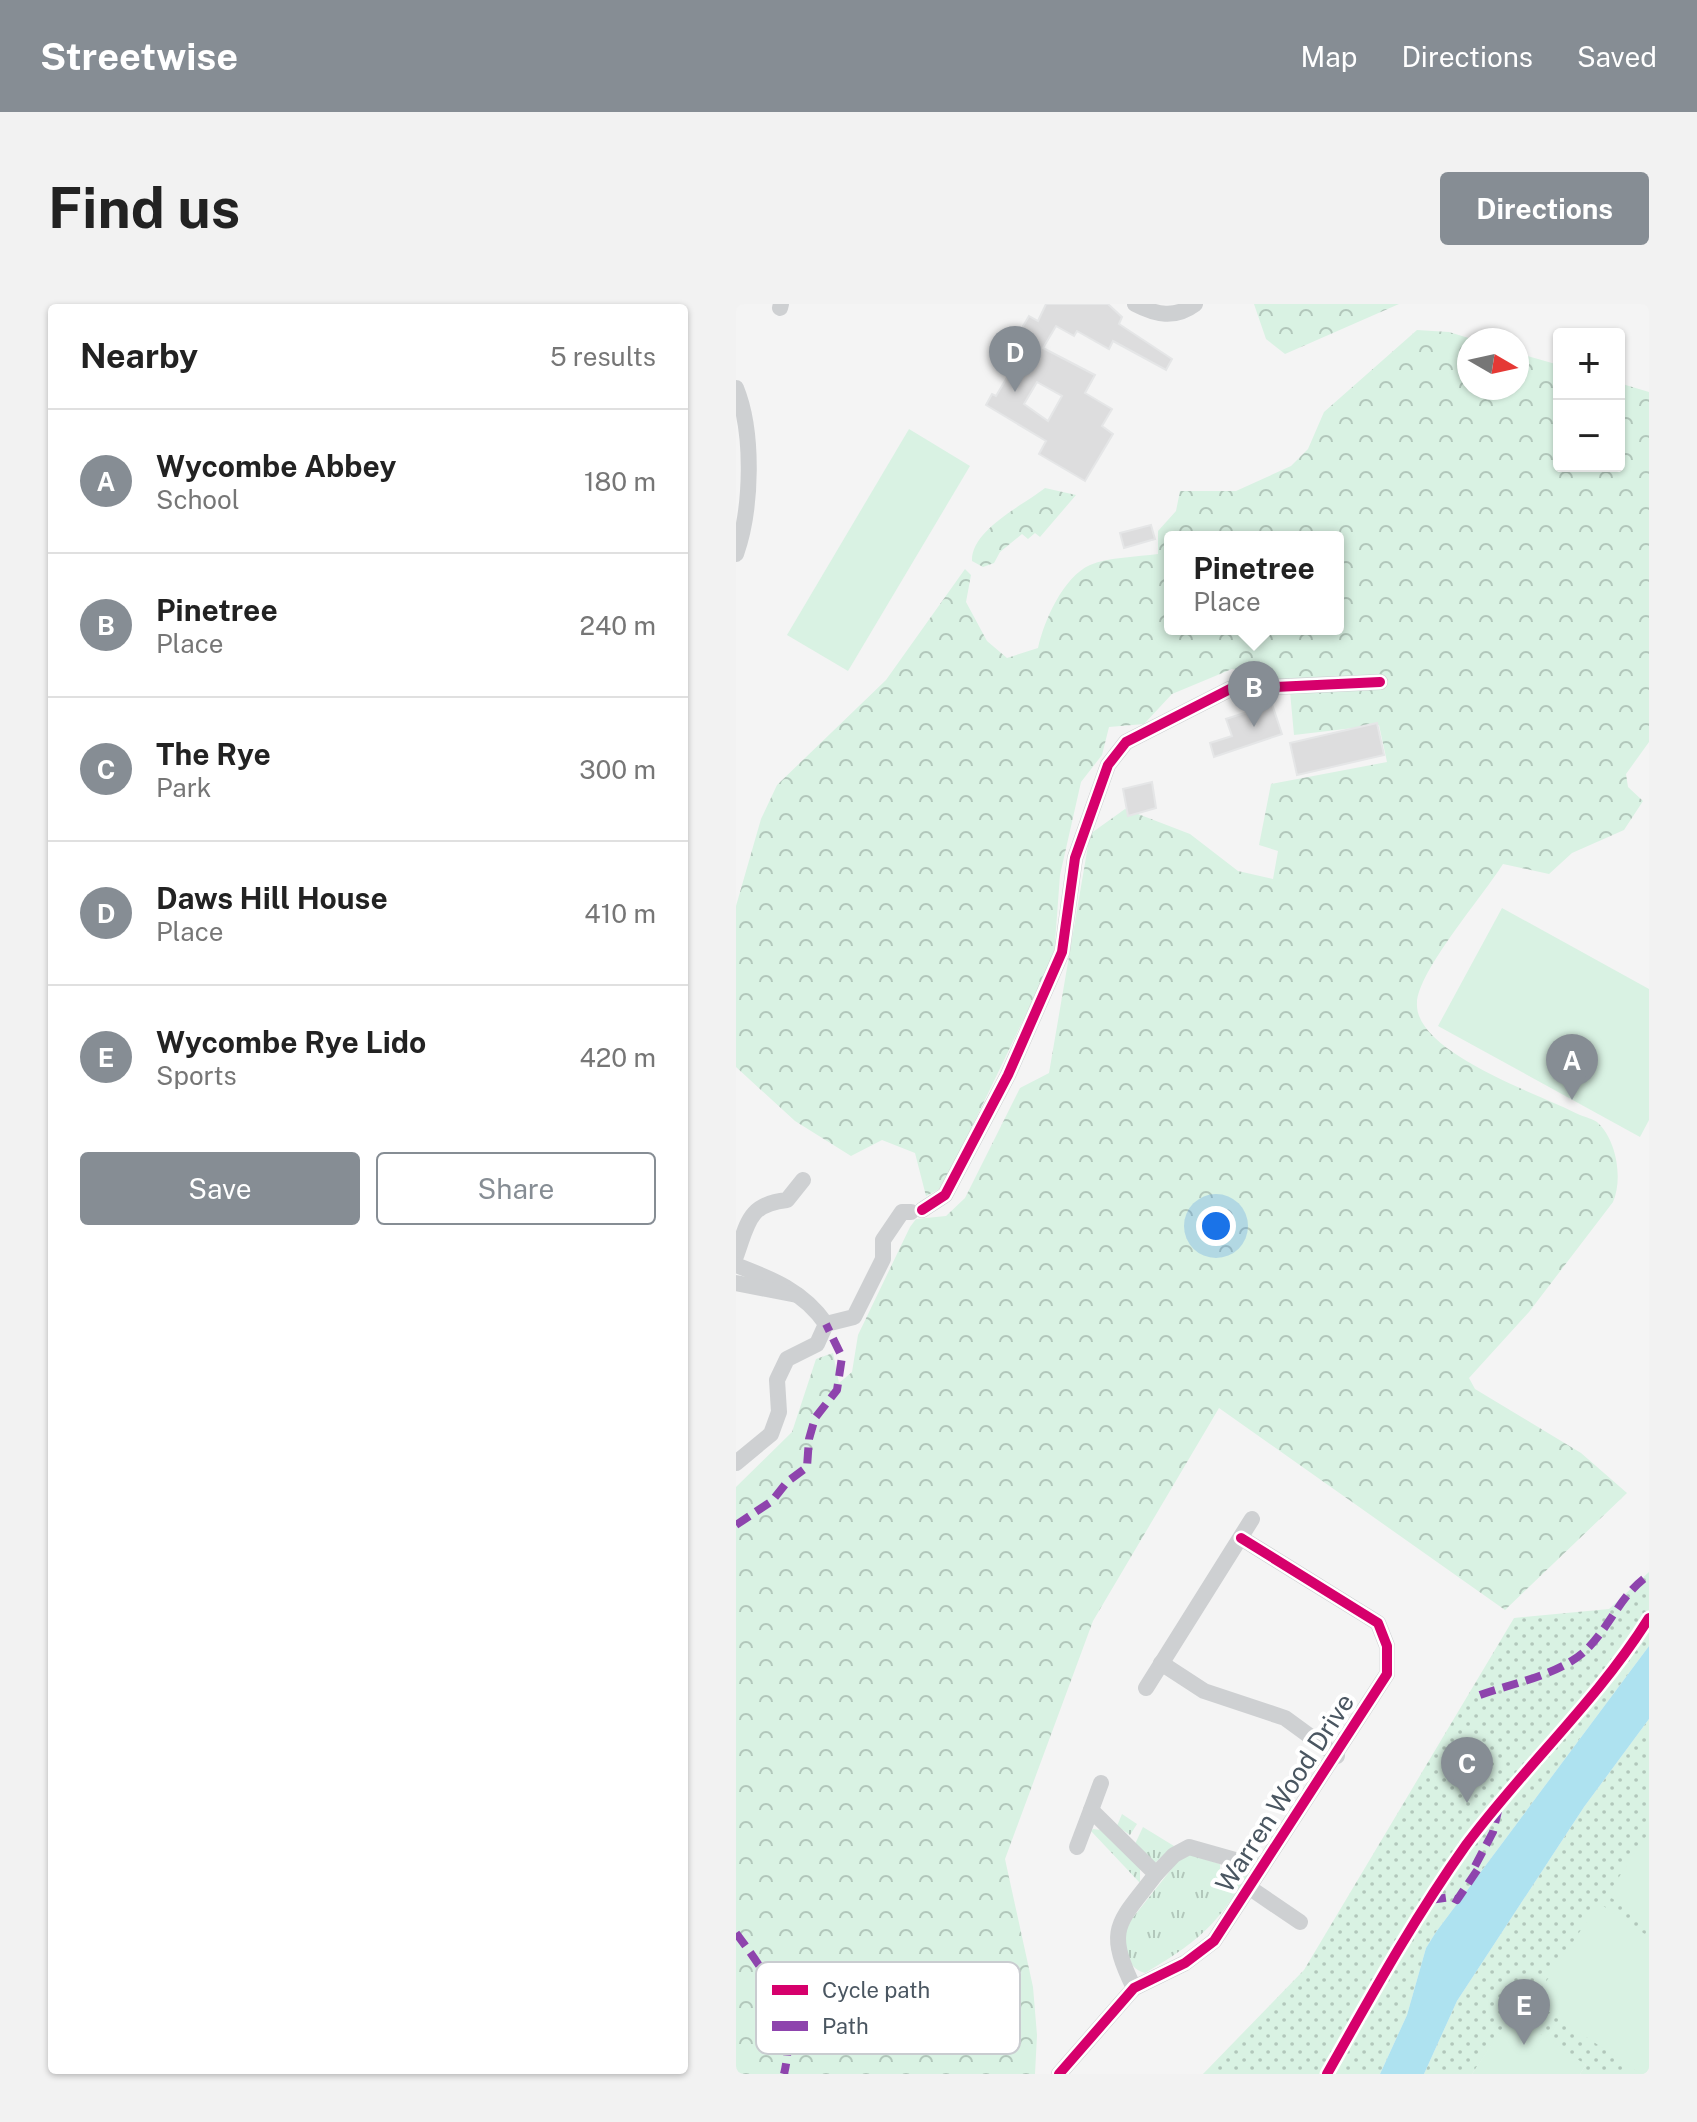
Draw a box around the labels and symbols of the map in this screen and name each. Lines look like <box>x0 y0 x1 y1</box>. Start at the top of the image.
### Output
pin: D <box>989 326 1041 392</box>
north arrow <box>1457 328 1529 400</box>
pin: B <box>1228 661 1280 727</box>
pin: A <box>1546 1034 1598 1100</box>
your location <box>1196 1206 1236 1246</box>
street label: Warren Wood Drive <box>1209 1688 1360 1898</box>
pin: C <box>1441 1737 1493 1803</box>
legend <box>756 1962 1020 2054</box>
text: Cycle path <box>822 1977 930 2003</box>
pin: E <box>1498 1979 1550 2045</box>
text: Path <box>822 2013 869 2039</box>

